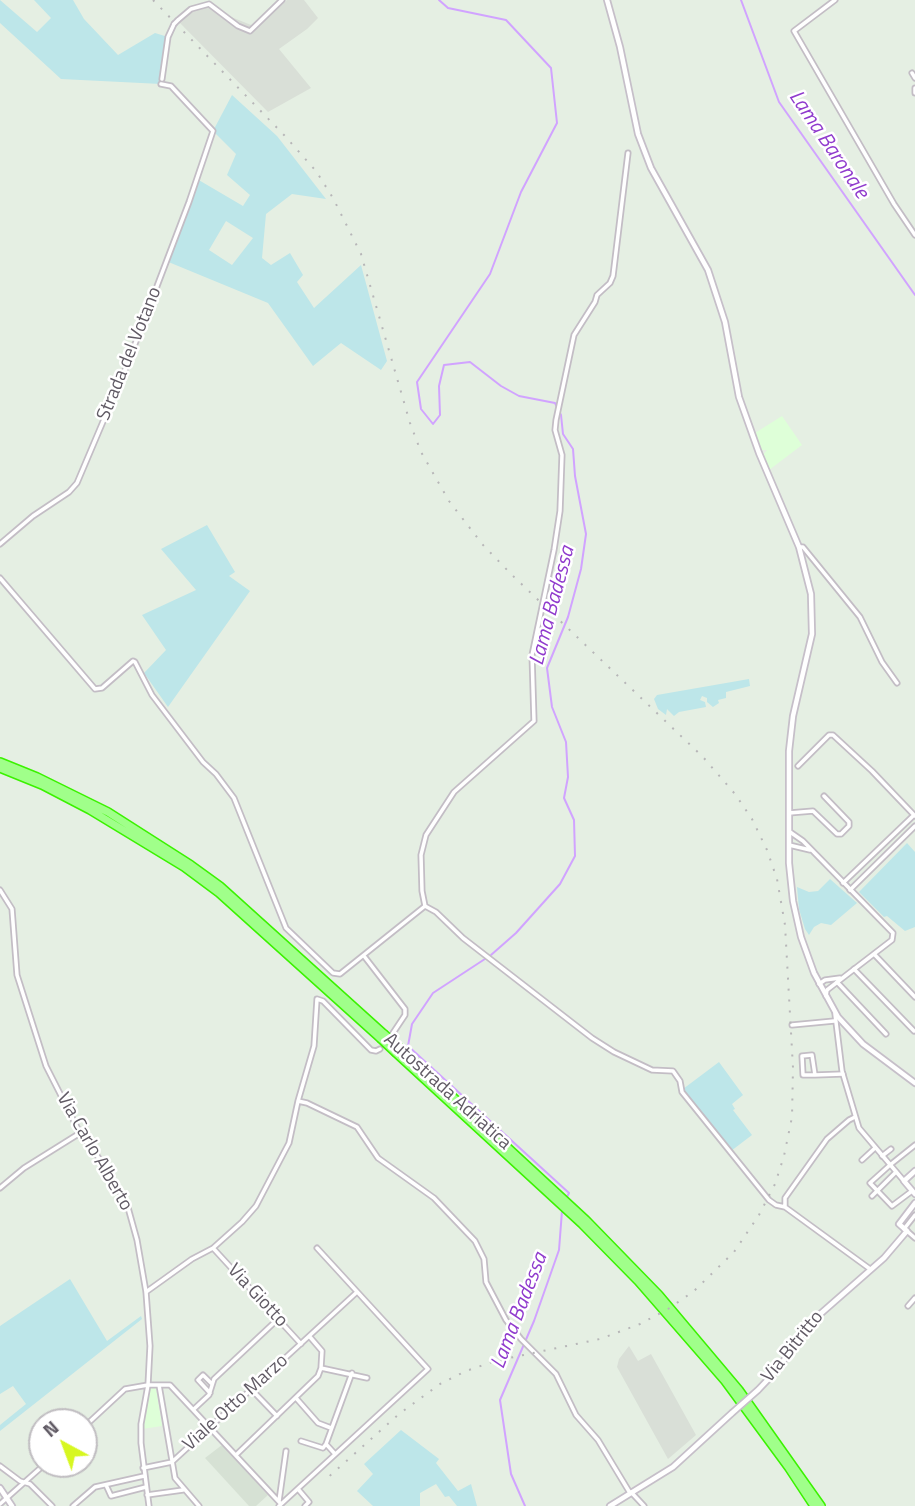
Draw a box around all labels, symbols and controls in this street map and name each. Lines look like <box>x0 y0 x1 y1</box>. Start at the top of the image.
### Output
water label: Lama Baronale <box>783 86 873 204</box>
street label: Strada del Votano <box>93 284 167 424</box>
water label: Lama Badessa <box>525 544 581 668</box>
street label: Autostrada Adriatica <box>379 1029 515 1155</box>
street label: Via Carlo Alberto <box>51 1089 137 1215</box>
water label: Lama Badessa <box>486 1249 554 1373</box>
street label: Via Giotto <box>222 1260 292 1332</box>
street label: Via Bitritto <box>757 1307 829 1387</box>
street label: Viale Otto Marzo <box>179 1350 293 1456</box>
north arrow <box>28 1408 98 1478</box>
text: N <box>36 1413 65 1444</box>

